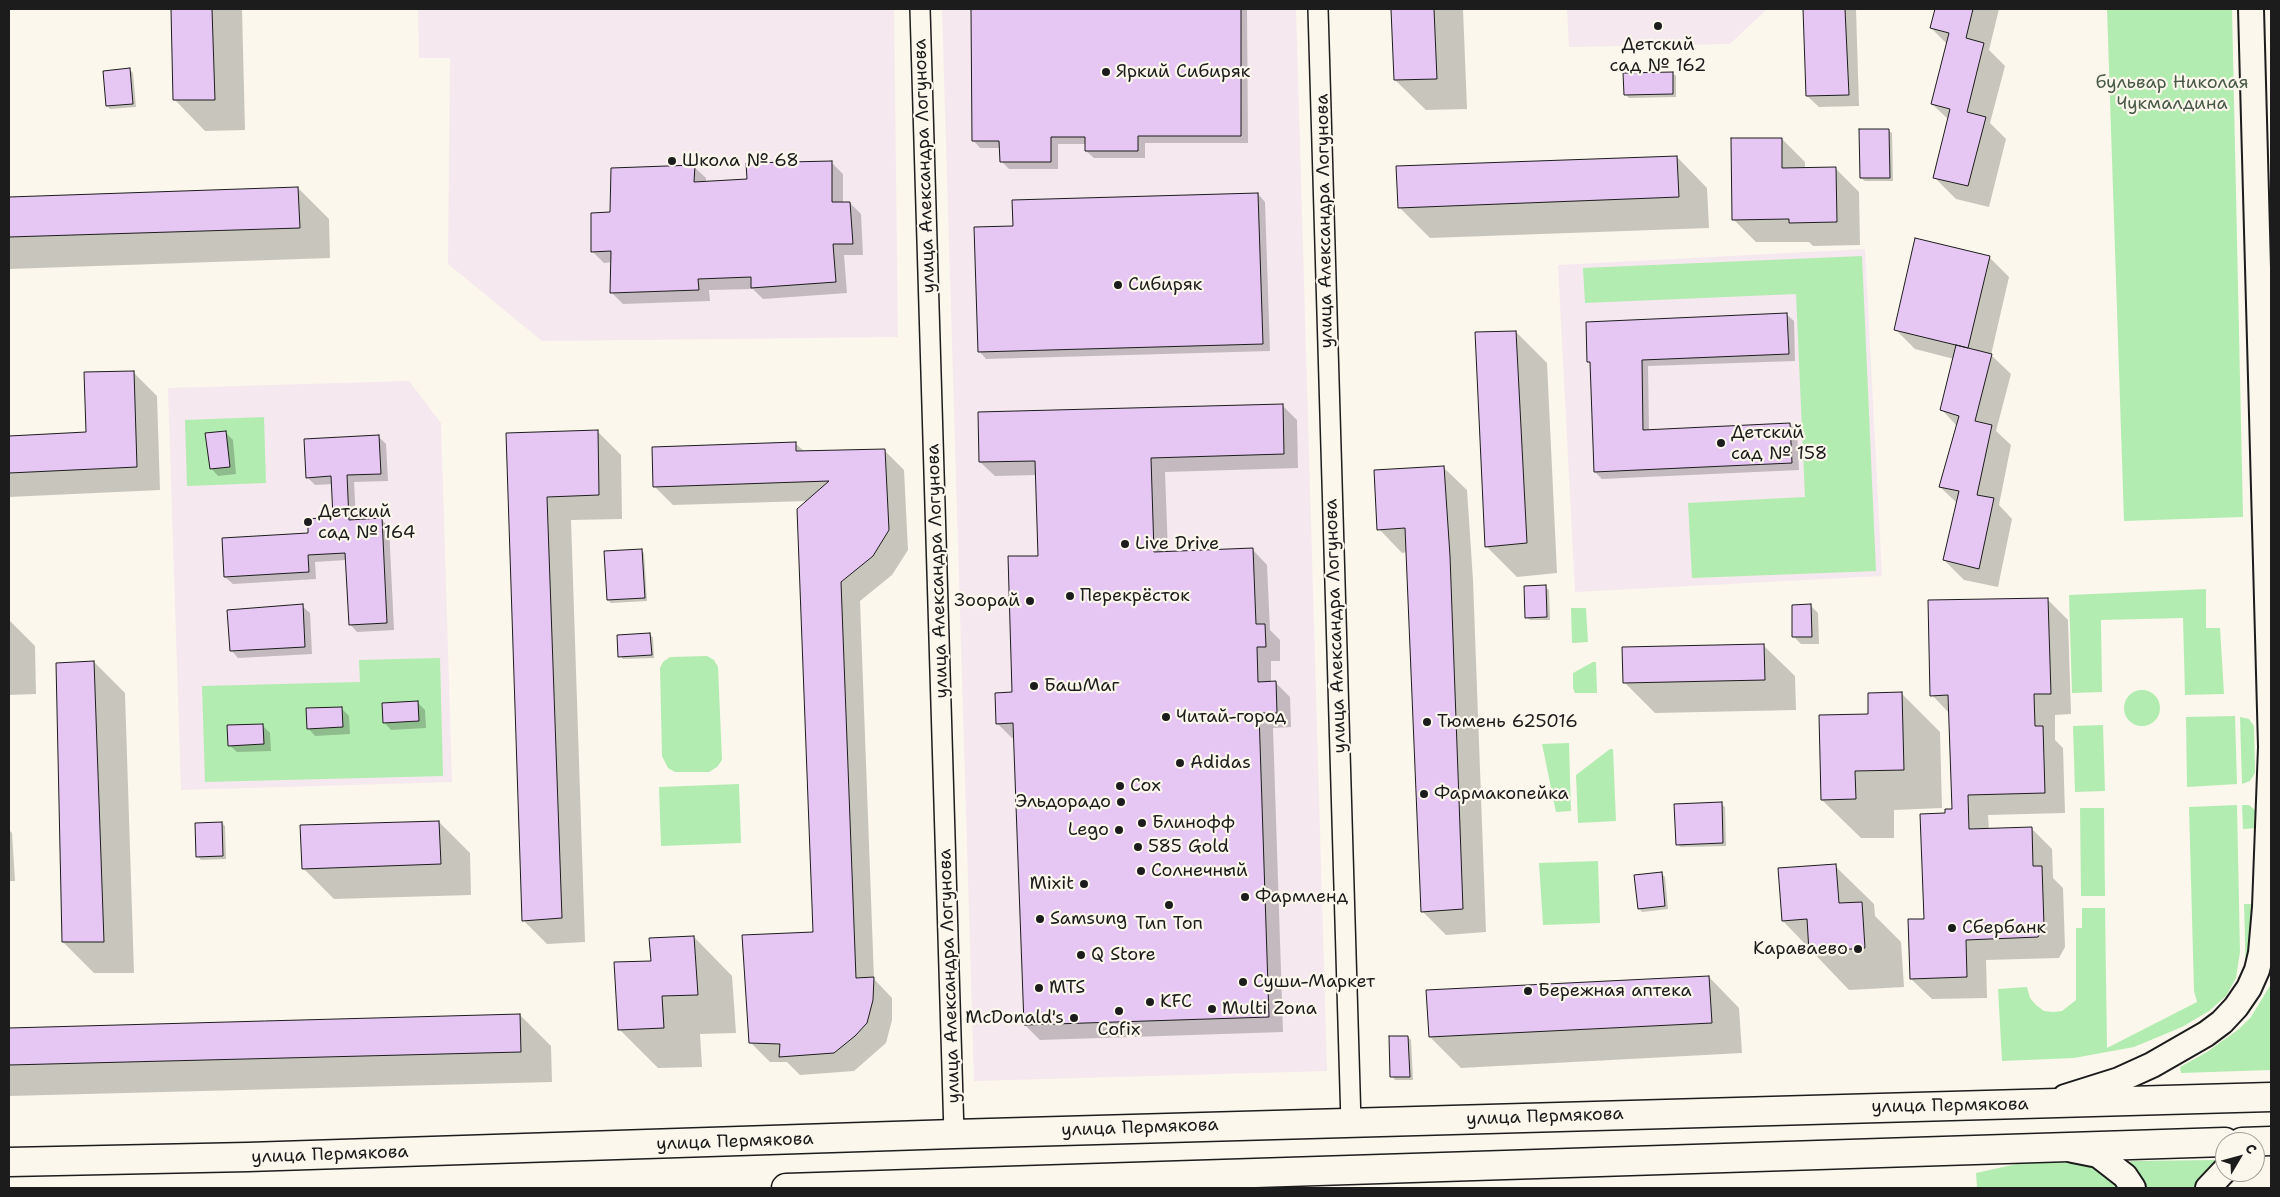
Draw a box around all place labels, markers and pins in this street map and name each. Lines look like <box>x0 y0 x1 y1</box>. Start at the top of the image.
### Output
marker: Детский сад № 162 <box>1652 20 1664 32</box>
place label: Детский сад № 162 <box>1610 34 1706 76</box>
place label: Яркий Сибиряк <box>1116 61 1250 83</box>
marker: Яркий Сибиряк <box>1100 66 1112 78</box>
place label: Школа № 68 <box>682 150 799 172</box>
marker: Школа № 68 <box>666 155 678 167</box>
place label: Сибиряк <box>1128 274 1202 296</box>
marker: Сибиряк <box>1112 279 1124 291</box>
place label: Детский сад № 158 <box>1731 422 1827 464</box>
marker: Детский сад № 158 <box>1715 437 1727 449</box>
place label: Детский сад № 164 <box>318 501 415 544</box>
marker: Детский сад № 164 <box>302 516 314 528</box>
place label: Live Drive <box>1135 533 1219 555</box>
marker: Live Drive <box>1119 538 1131 550</box>
place label: Перекрёсток <box>1080 585 1190 607</box>
place label: Зоорай <box>954 590 1020 612</box>
marker: Перекрёсток <box>1064 590 1076 602</box>
marker: Зоорай <box>1024 595 1036 607</box>
place label: БашМаг <box>1044 675 1119 697</box>
marker: БашМаг <box>1028 680 1040 692</box>
place label: Читай-город <box>1176 706 1286 728</box>
marker: Читай-город <box>1160 711 1172 723</box>
place label: Тюмень 625016 <box>1437 711 1578 733</box>
marker: Тюмень 625016 <box>1421 716 1433 728</box>
place label: Adidas <box>1190 752 1251 774</box>
marker: Adidas <box>1174 757 1186 769</box>
place label: Cox <box>1130 775 1161 797</box>
marker: Cox <box>1114 780 1126 792</box>
place label: Фармакопейка <box>1434 783 1569 805</box>
marker: Фармакопейка <box>1418 788 1430 800</box>
place label: Эльдорадо <box>1016 791 1111 813</box>
marker: Эльдорадо <box>1115 796 1127 808</box>
place label: Блинофф <box>1152 812 1235 834</box>
marker: Блинофф <box>1136 817 1148 829</box>
place label: Lego <box>1068 819 1109 841</box>
marker: Lego <box>1113 824 1125 836</box>
place label: 585 Gold <box>1148 836 1229 858</box>
marker: 585 Gold <box>1132 841 1144 853</box>
place label: Солнечный <box>1151 860 1248 882</box>
marker: Солнечный <box>1135 865 1147 877</box>
place label: Mixit <box>1029 873 1074 895</box>
marker: Mixit <box>1078 878 1090 890</box>
place label: Фармленд <box>1255 886 1348 908</box>
marker: Фармленд <box>1239 891 1251 903</box>
marker: Тип Топ <box>1163 899 1175 911</box>
place label: Samsung <box>1050 908 1127 930</box>
marker: Samsung <box>1034 913 1046 925</box>
place label: Тип Топ <box>1135 913 1203 935</box>
place label: Сбербанк <box>1962 917 2046 939</box>
marker: Сбербанк <box>1946 922 1958 934</box>
place label: Караваево <box>1753 938 1848 960</box>
marker: Караваево <box>1852 943 1864 955</box>
place label: Q Store <box>1091 944 1156 966</box>
marker: Q Store <box>1075 949 1087 961</box>
place label: Суши-Маркет <box>1253 971 1375 993</box>
marker: Суши-Маркет <box>1237 976 1249 988</box>
place label: MTS <box>1049 977 1085 999</box>
place label: Бережная аптека <box>1538 980 1692 1002</box>
marker: MTS <box>1033 982 1045 994</box>
marker: Бережная аптека <box>1522 985 1534 997</box>
place label: KFC <box>1160 991 1192 1013</box>
marker: KFC <box>1144 996 1156 1008</box>
place label: Multi Zona <box>1222 998 1317 1020</box>
marker: Multi Zona <box>1206 1003 1218 1015</box>
marker: Cofix <box>1113 1005 1125 1017</box>
place label: McDonald's <box>965 1007 1064 1029</box>
marker: McDonald's <box>1068 1012 1080 1024</box>
place label: Cofix <box>1098 1019 1140 1041</box>

